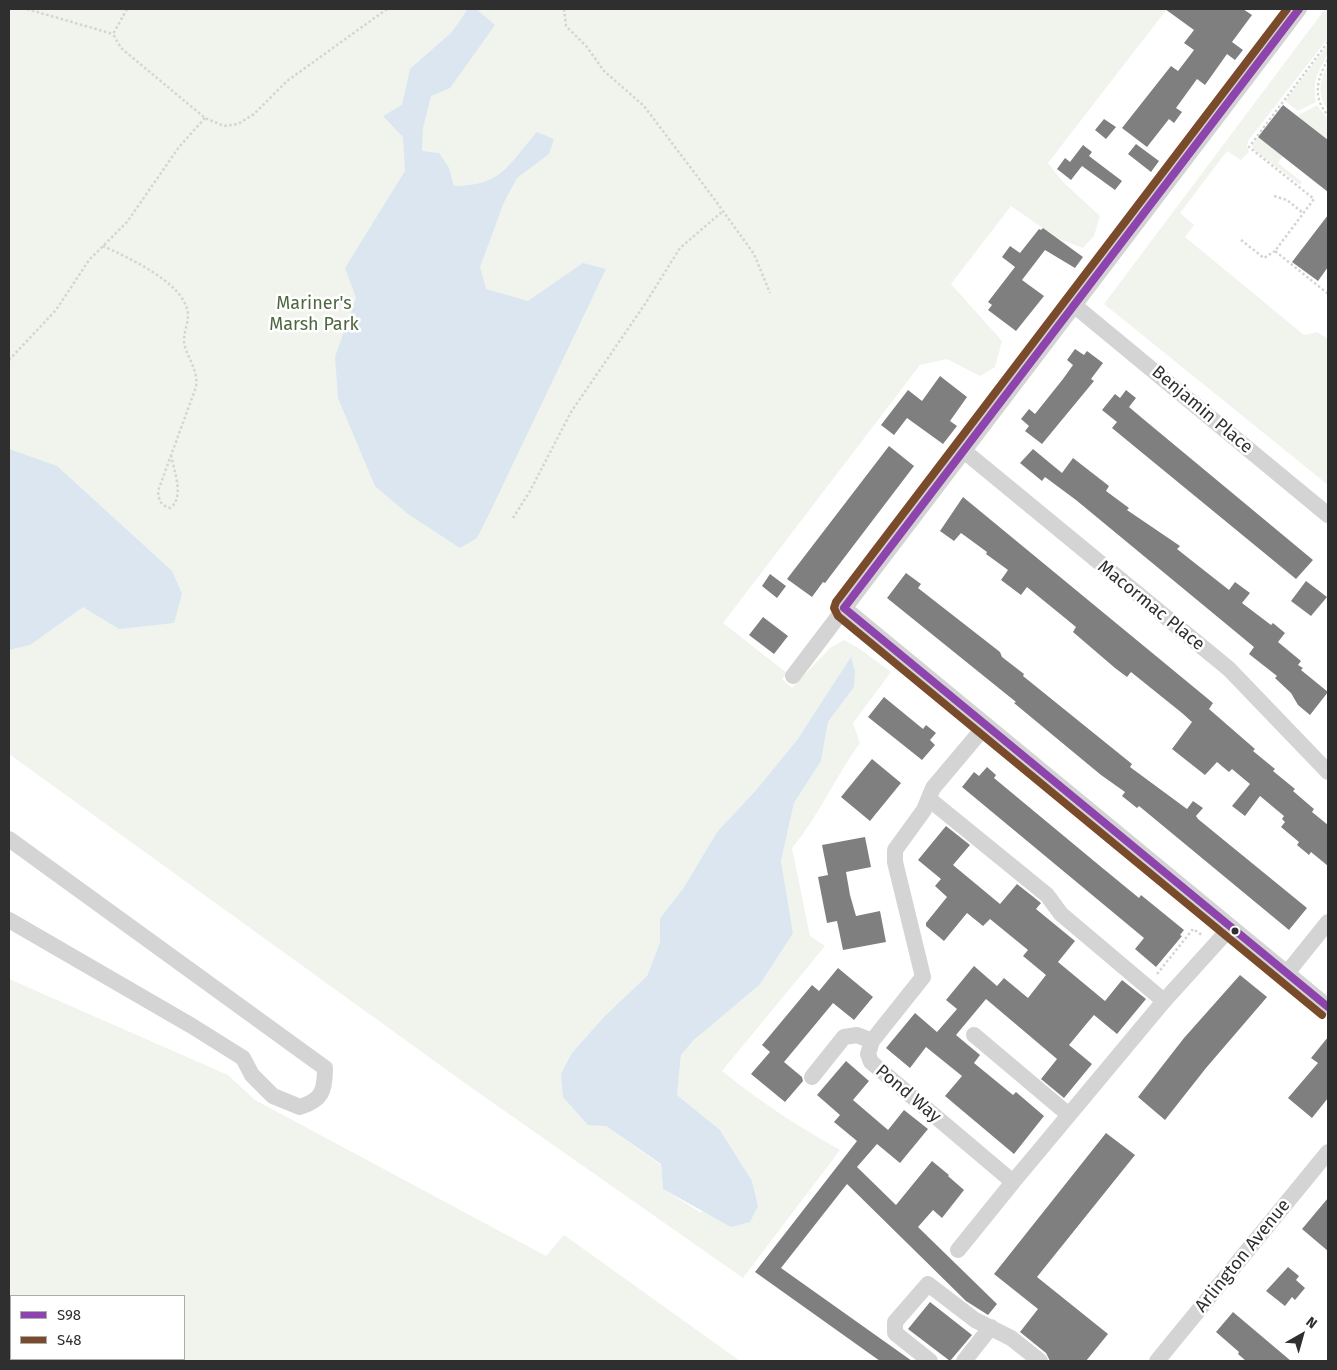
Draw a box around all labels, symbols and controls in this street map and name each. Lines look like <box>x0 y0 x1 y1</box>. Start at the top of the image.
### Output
park label: Mariner's Marsh Park <box>269 293 359 336</box>
street label: Benjamin Place <box>1147 361 1257 459</box>
street label: Macormac Place <box>1093 556 1209 656</box>
unlabelled marker <box>1230 926 1240 936</box>
street label: Pond Way <box>871 1060 945 1128</box>
street label: Arlington Avenue <box>1191 1195 1295 1317</box>
legend <box>10 1295 185 1360</box>
text: S98 <box>57 1306 81 1324</box>
north arrow <box>1277 1310 1327 1360</box>
text: N <box>1303 1313 1320 1332</box>
text: S48 <box>57 1331 81 1349</box>

